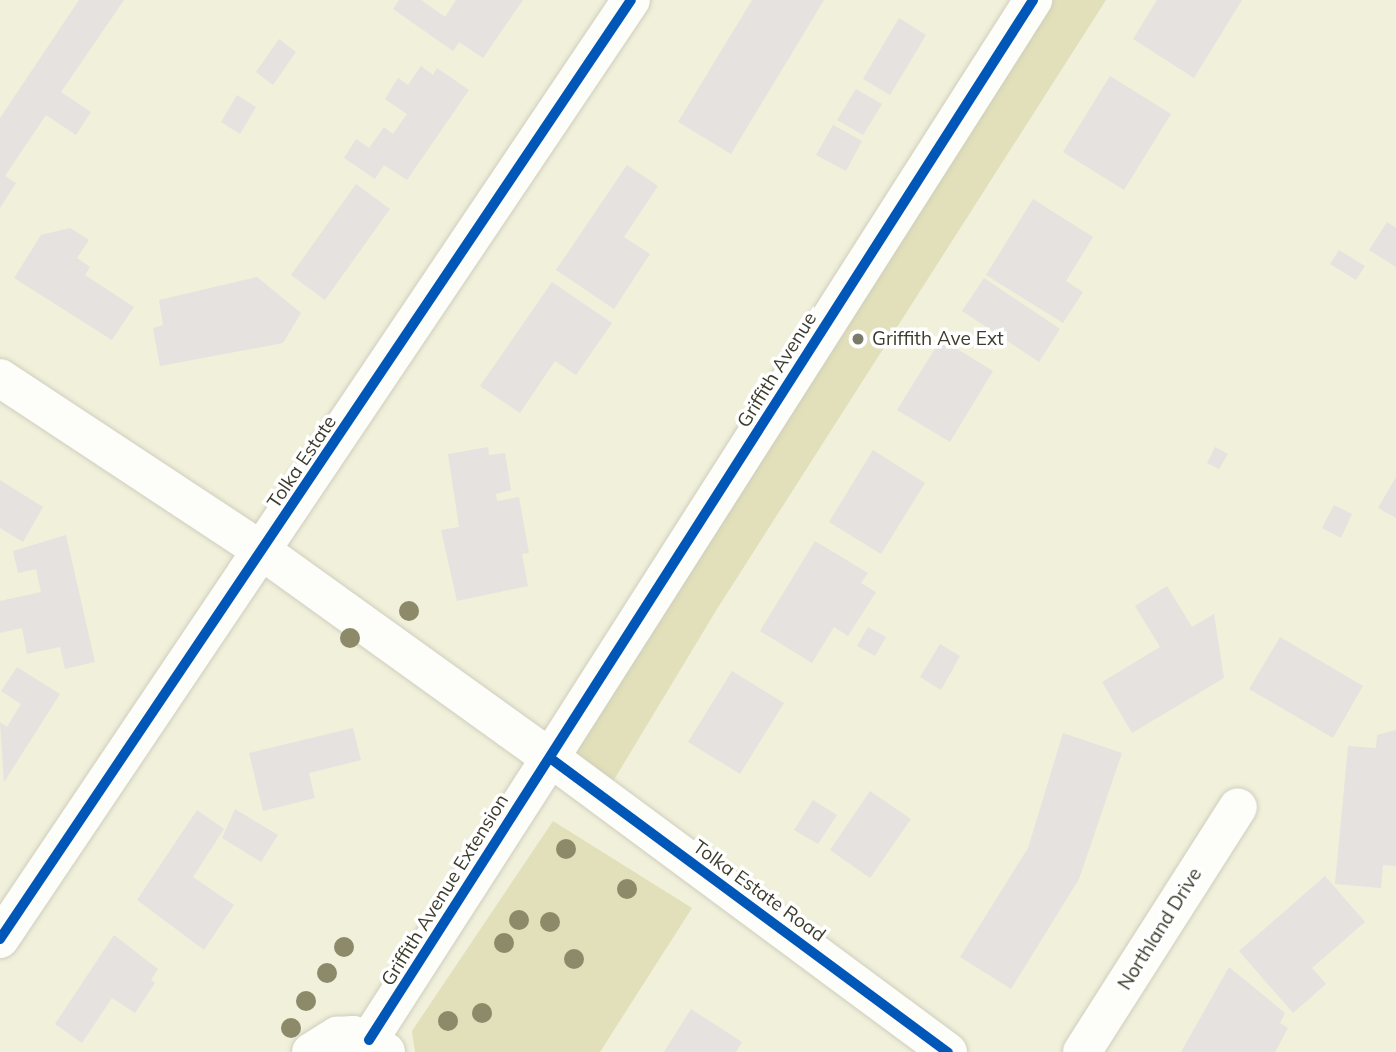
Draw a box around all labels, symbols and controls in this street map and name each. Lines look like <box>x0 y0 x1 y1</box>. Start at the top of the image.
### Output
street label: Griffith Avenue <box>733 308 821 432</box>
place label: Griffith Ave Ext <box>872 328 1004 350</box>
marker: Griffith Ave Ext <box>850 331 866 347</box>
street label: Tolka Estate <box>263 411 341 513</box>
street label: Griffith Avenue Extension <box>377 790 513 990</box>
street label: Tolka Estate Road <box>688 835 830 947</box>
street label: Northland Drive <box>1113 864 1207 994</box>

